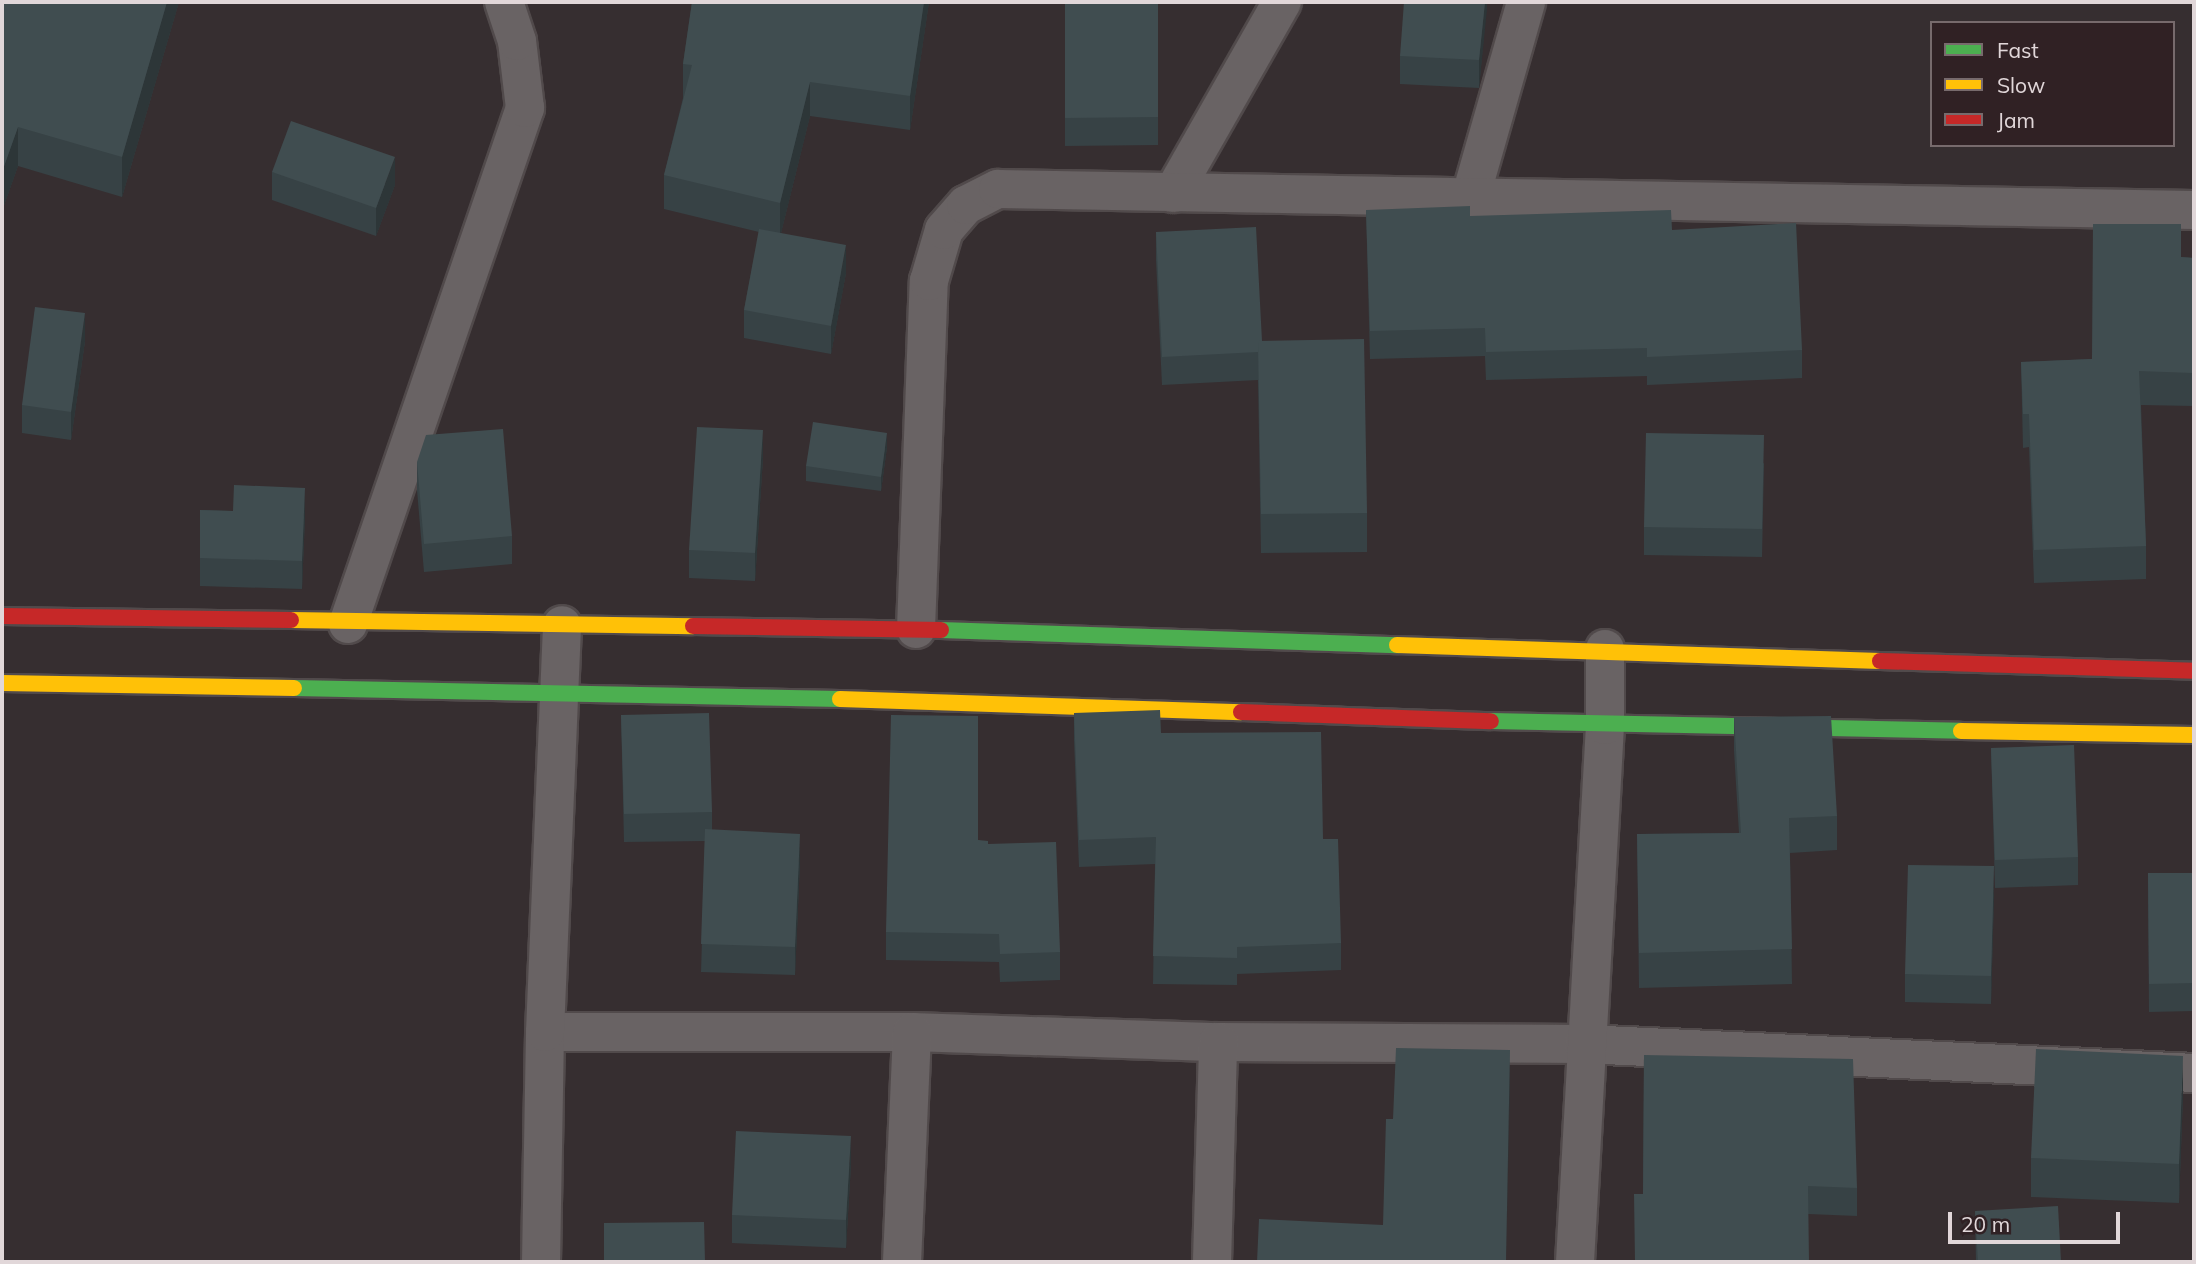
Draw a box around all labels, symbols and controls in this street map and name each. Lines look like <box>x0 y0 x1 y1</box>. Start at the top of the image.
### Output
legend <box>1930 21 2175 147</box>
text: Fast <box>1997 37 2039 63</box>
text: Slow <box>1997 72 2045 98</box>
text: Jam <box>1997 107 2035 133</box>
scale bar <box>1951 1198 2122 1242</box>
text: 20 m <box>1961 1211 2010 1237</box>

